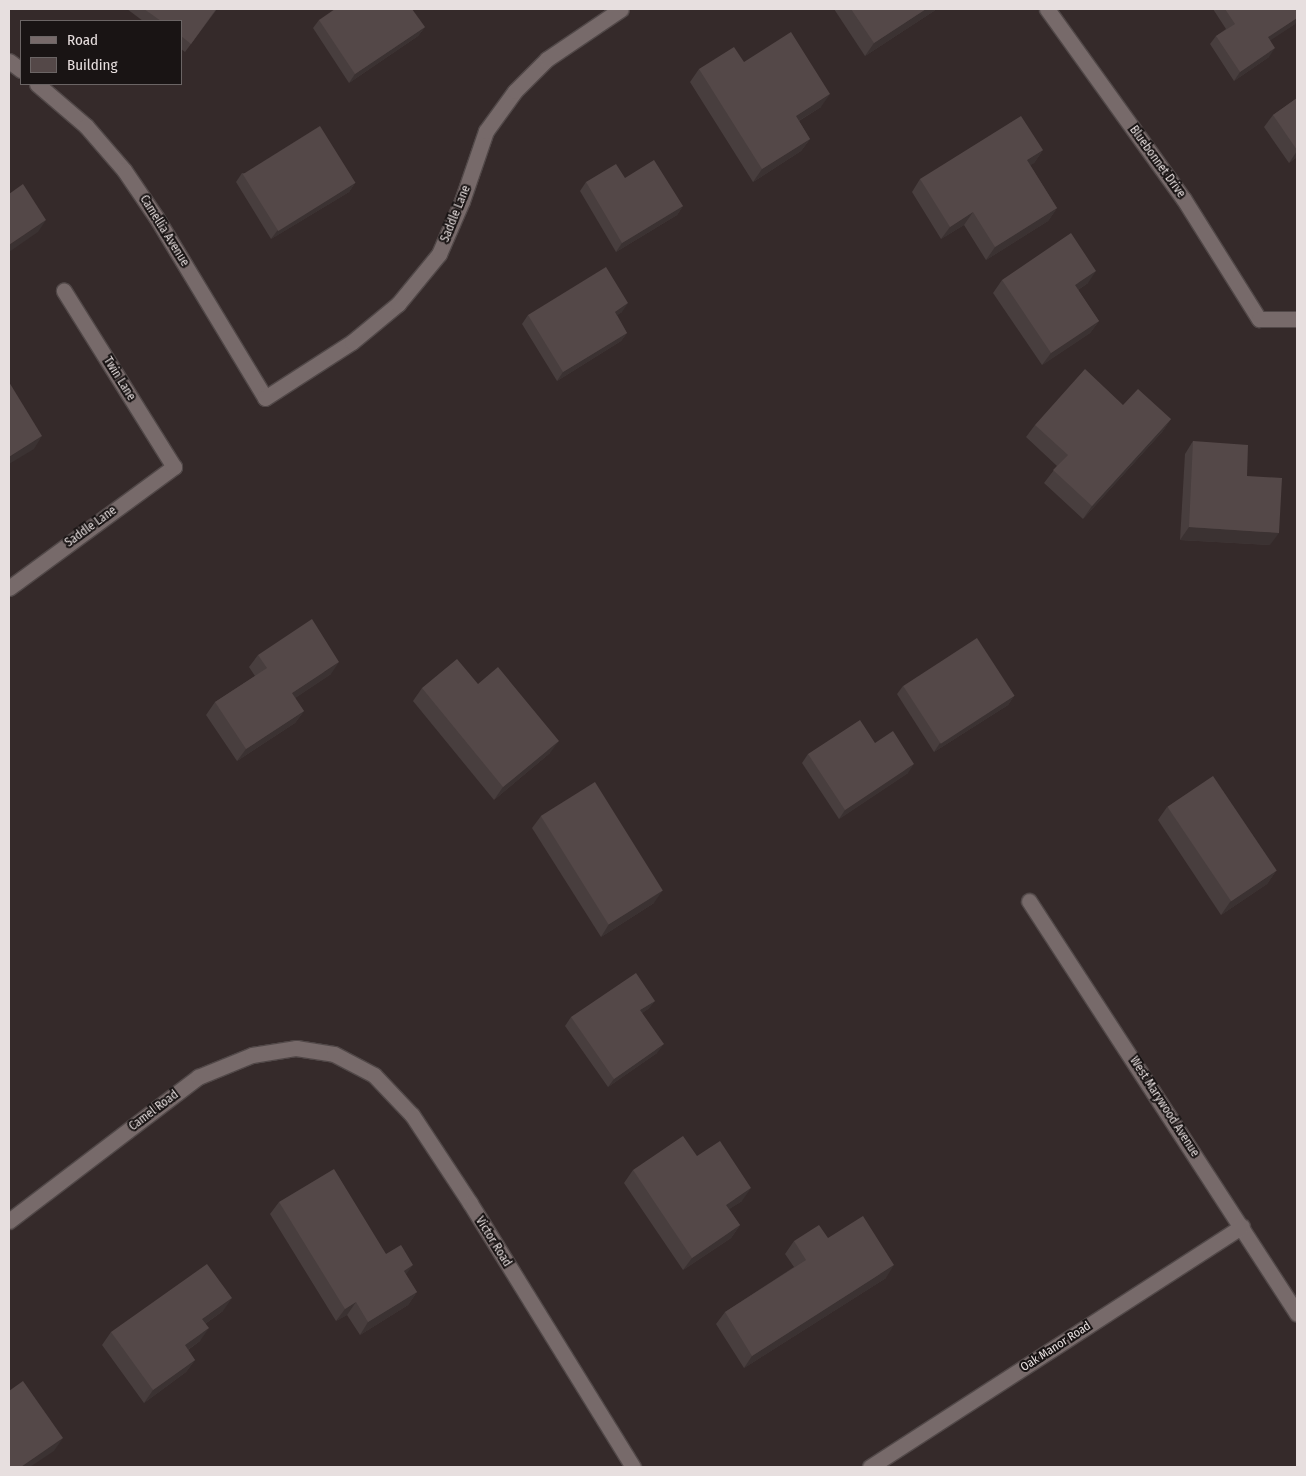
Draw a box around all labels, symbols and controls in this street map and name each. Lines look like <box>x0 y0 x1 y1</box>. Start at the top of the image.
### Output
legend <box>20 20 182 85</box>
text: Road <box>67 31 98 49</box>
text: Building <box>67 56 118 74</box>
street label: Bluebonnet Drive <box>1126 123 1188 201</box>
street label: Saddle Lane <box>438 184 474 244</box>
street label: Camellia Avenue <box>136 193 192 269</box>
street label: Twin Lane <box>100 355 138 403</box>
street label: Saddle Lane <box>63 504 119 550</box>
street label: West Marywood Avenue <box>1126 1054 1202 1160</box>
street label: Camel Road <box>127 1088 181 1134</box>
street label: Victor Road <box>472 1214 514 1270</box>
street label: Oak Manor Road <box>1018 1319 1094 1375</box>

